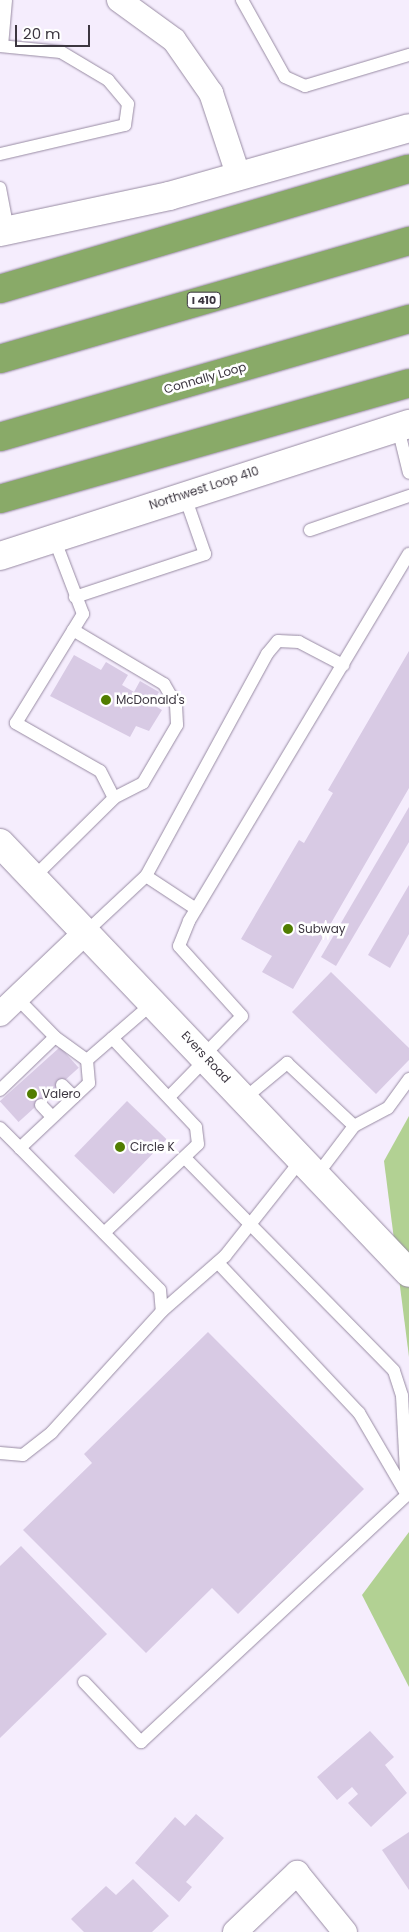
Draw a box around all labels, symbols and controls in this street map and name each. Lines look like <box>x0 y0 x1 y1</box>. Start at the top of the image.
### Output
scale bar <box>18 15 92 47</box>
text: 20 m <box>23 23 61 44</box>
road number: I 410 <box>186 292 222 308</box>
street label: Connally Loop <box>162 359 248 397</box>
street label: Northwest Loop 410 <box>147 463 261 513</box>
place label: McDonald's <box>116 693 185 707</box>
marker: McDonald's <box>100 694 112 706</box>
place label: Subway <box>298 922 346 936</box>
marker: Subway <box>282 923 294 935</box>
street label: Evers Road <box>178 1028 234 1086</box>
place label: Valero <box>42 1087 81 1101</box>
marker: Valero <box>26 1088 38 1100</box>
place label: Circle K <box>130 1140 175 1154</box>
marker: Circle K <box>114 1141 126 1153</box>

